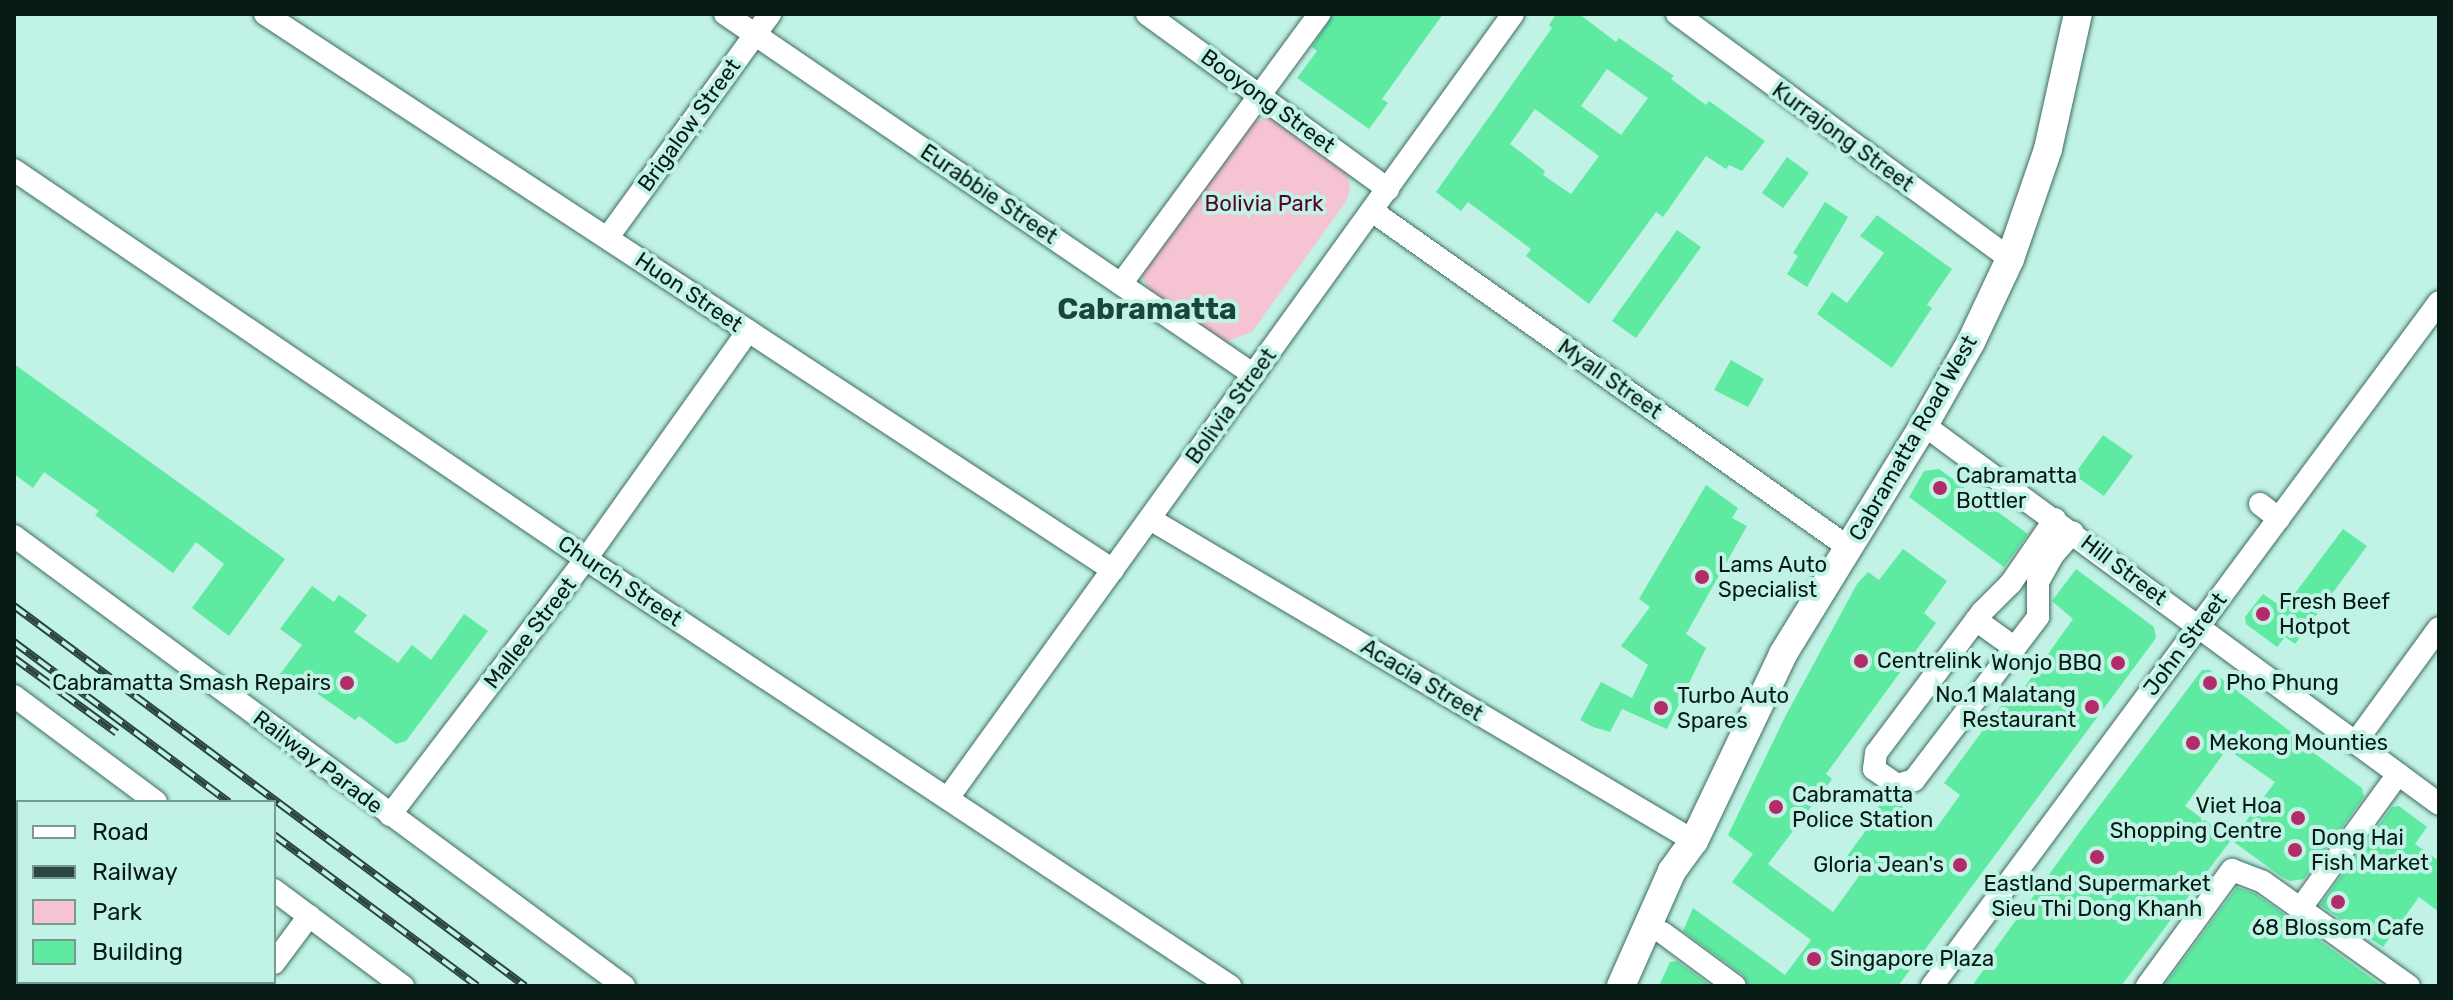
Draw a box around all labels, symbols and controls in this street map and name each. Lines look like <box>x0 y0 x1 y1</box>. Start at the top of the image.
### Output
street label: Booyong Street <box>1196 43 1340 159</box>
street label: Brigalow Street <box>632 53 746 197</box>
street label: Kurrajong Street <box>1767 77 1919 197</box>
street label: Eurabbie Street <box>915 138 1063 250</box>
park label: Bolivia Park <box>1205 191 1323 217</box>
street label: Huon Street <box>630 246 748 338</box>
district label: Cabramatta <box>1057 291 1237 327</box>
street label: Cabramatta Road West <box>1843 330 1983 546</box>
street label: Myall Street <box>1553 333 1667 425</box>
street label: Bolivia Street <box>1180 343 1282 469</box>
place label: Cabramatta Bottler <box>1956 462 2077 514</box>
marker: Cabramatta Bottler <box>1931 479 1949 497</box>
street label: Hill Street <box>2076 529 2172 611</box>
street label: Church Street <box>553 530 687 632</box>
place label: Lams Auto Specialist <box>1718 551 1828 602</box>
marker: Lams Auto Specialist <box>1693 568 1711 586</box>
street label: Mallee Street <box>478 572 582 694</box>
street label: John Street <box>2138 587 2232 701</box>
place label: Fresh Beef Hotpot <box>2279 588 2390 640</box>
marker: Fresh Beef Hotpot <box>2254 605 2272 623</box>
street label: Acacia Street <box>1356 633 1488 727</box>
place label: Centrelink <box>1877 648 1982 674</box>
place label: Wonjo BBQ <box>1991 650 2102 676</box>
marker: Centrelink <box>1852 652 1870 670</box>
marker: Wonjo BBQ <box>2109 654 2127 672</box>
place label: Cabramatta Smash Repairs <box>52 670 331 696</box>
place label: Pho Phung <box>2226 670 2339 696</box>
marker: Cabramatta Smash Repairs <box>338 674 356 692</box>
marker: Pho Phung <box>2201 674 2219 692</box>
place label: No.1 Malatang Restaurant <box>1935 681 2076 732</box>
place label: Turbo Auto Spares <box>1677 682 1790 734</box>
marker: No.1 Malatang Restaurant <box>2083 698 2101 716</box>
marker: Turbo Auto Spares <box>1652 699 1670 717</box>
street label: Railway Parade <box>248 705 388 819</box>
place label: Mekong Mounties <box>2209 730 2388 756</box>
marker: Mekong Mounties <box>2184 734 2202 752</box>
place label: Cabramatta Police Station <box>1792 781 1933 832</box>
place label: Viet Hoa Shopping Centre <box>2110 792 2282 844</box>
marker: Cabramatta Police Station <box>1767 798 1785 816</box>
legend <box>16 800 276 984</box>
marker: Viet Hoa Shopping Centre <box>2289 809 2307 827</box>
text: Road <box>92 818 149 846</box>
place label: Dong Hai Fish Market <box>2311 824 2429 876</box>
marker: Dong Hai Fish Market <box>2286 841 2304 859</box>
marker: Eastland Supermarket Sieu Thi Dong Khanh <box>2088 848 2106 866</box>
place label: Gloria Jean's <box>1813 852 1944 878</box>
marker: Gloria Jean's <box>1951 856 1969 874</box>
text: Railway <box>92 858 178 886</box>
place label: Eastland Supermarket Sieu Thi Dong Khanh <box>1983 870 2211 922</box>
marker: 68 Blossom Cafe <box>2329 893 2347 911</box>
text: Park <box>92 898 142 926</box>
place label: 68 Blossom Cafe <box>2252 915 2424 941</box>
text: Building <box>92 938 183 966</box>
place label: Singapore Plaza <box>1830 946 1994 972</box>
marker: Singapore Plaza <box>1805 950 1823 968</box>

